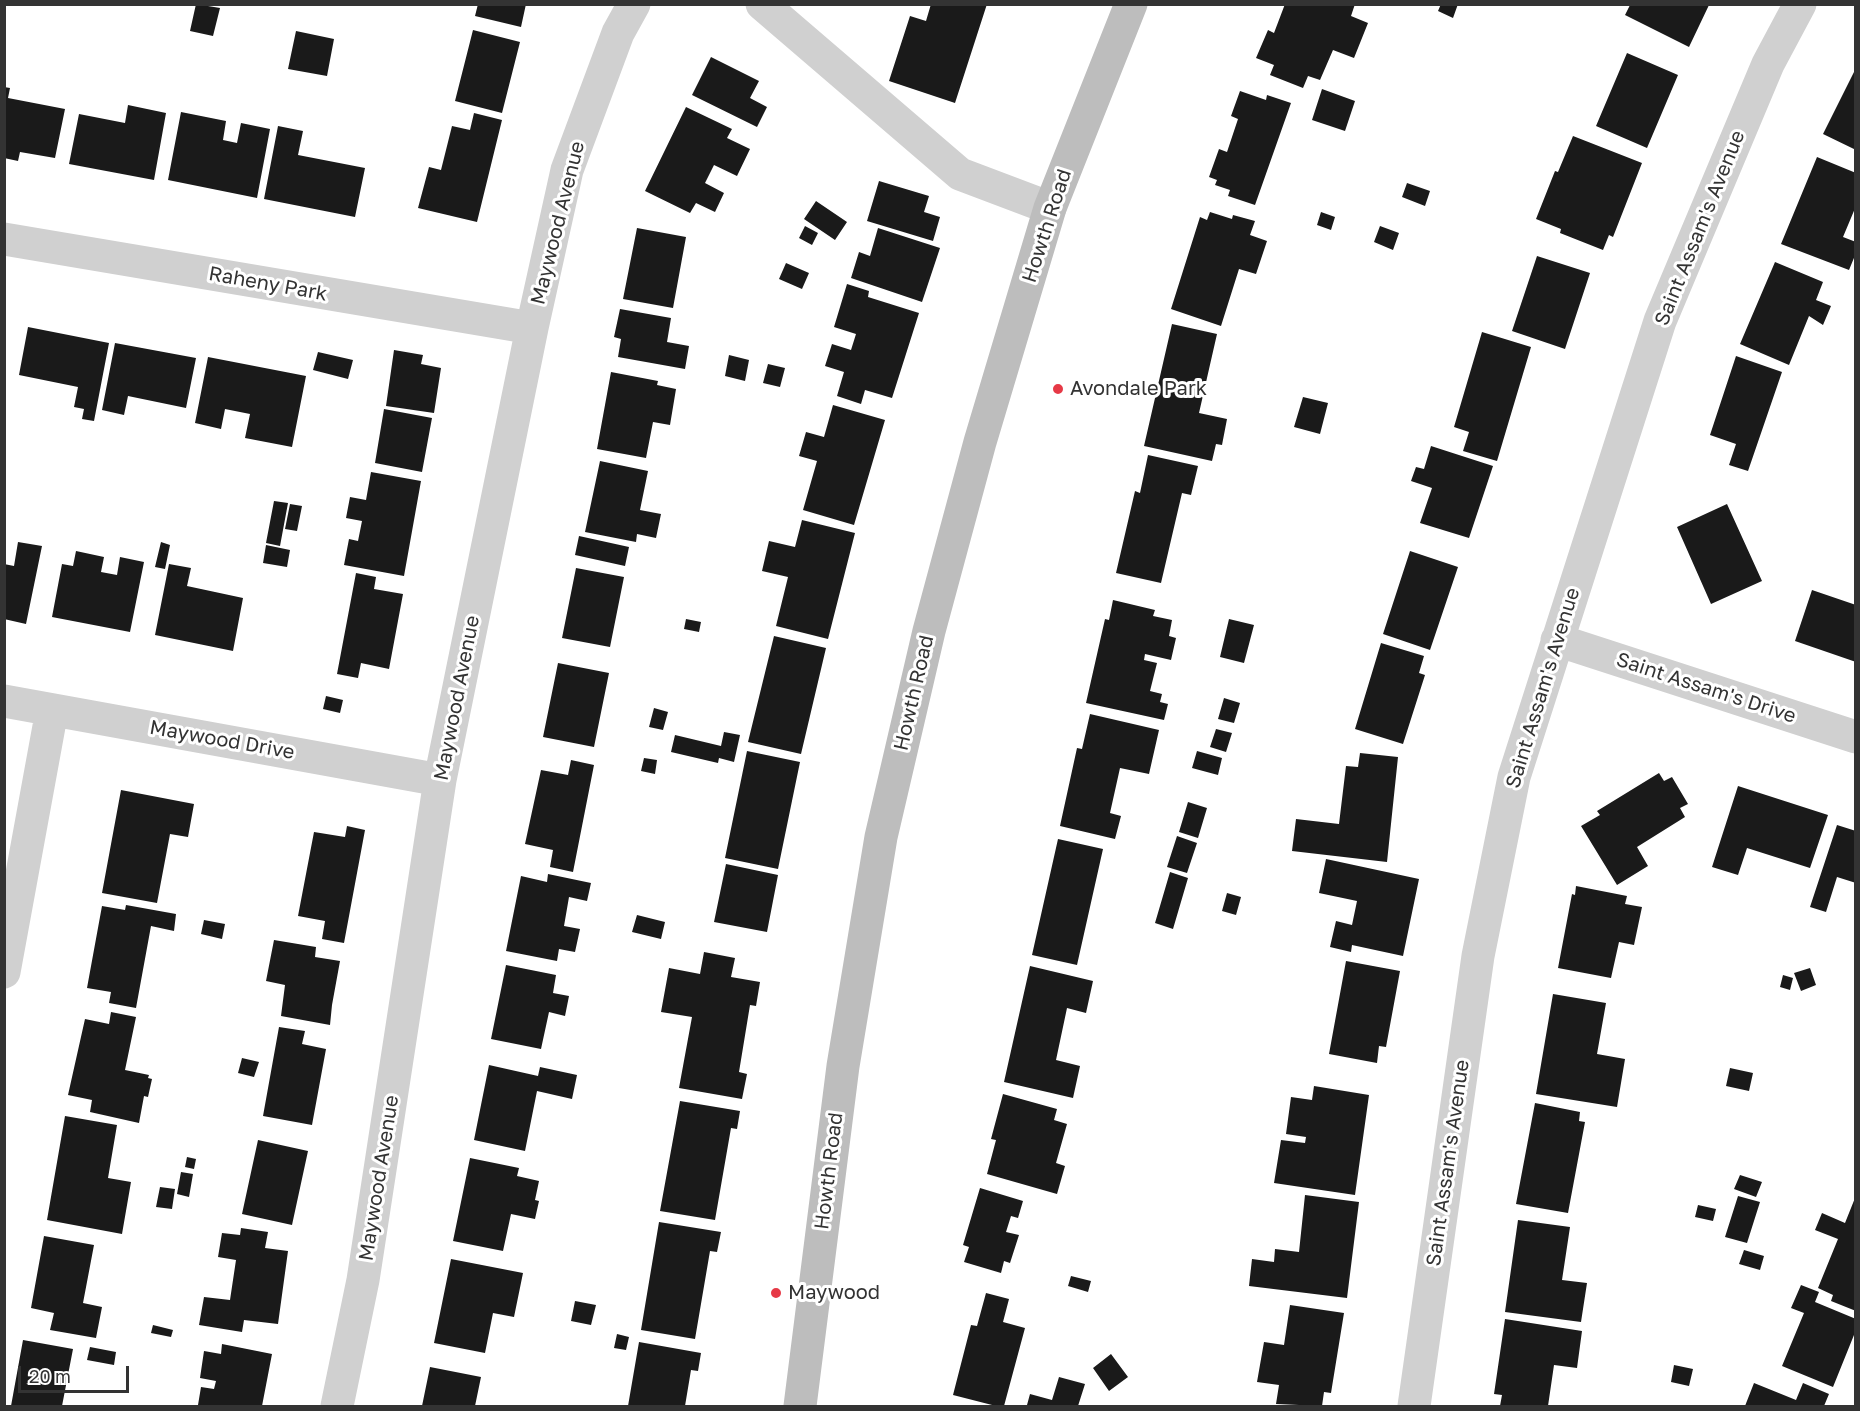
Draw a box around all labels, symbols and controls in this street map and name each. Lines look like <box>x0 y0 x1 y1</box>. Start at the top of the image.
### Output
street label: Saint Assam's Avenue <box>1650 127 1750 329</box>
street label: Maywood Avenue <box>526 139 590 307</box>
street label: Howth Road <box>1017 166 1077 286</box>
street label: Raheny Park <box>207 262 329 306</box>
place label: Avondale Park <box>1070 377 1207 401</box>
marker: Avondale Park <box>1051 382 1065 396</box>
street label: Saint Assam's Avenue <box>1501 585 1585 791</box>
street label: Maywood Avenue <box>429 613 485 783</box>
street label: Howth Road <box>889 633 939 753</box>
street label: Saint Assam's Drive <box>1613 648 1799 728</box>
street label: Maywood Drive <box>148 715 296 765</box>
street label: Saint Assam's Avenue <box>1422 1058 1474 1268</box>
street label: Maywood Avenue <box>354 1093 404 1263</box>
street label: Howth Road <box>810 1111 848 1231</box>
place label: Maywood <box>788 1281 880 1305</box>
marker: Maywood <box>769 1286 783 1300</box>
scale bar <box>21 1354 132 1392</box>
text: 20 m <box>29 1365 71 1387</box>

